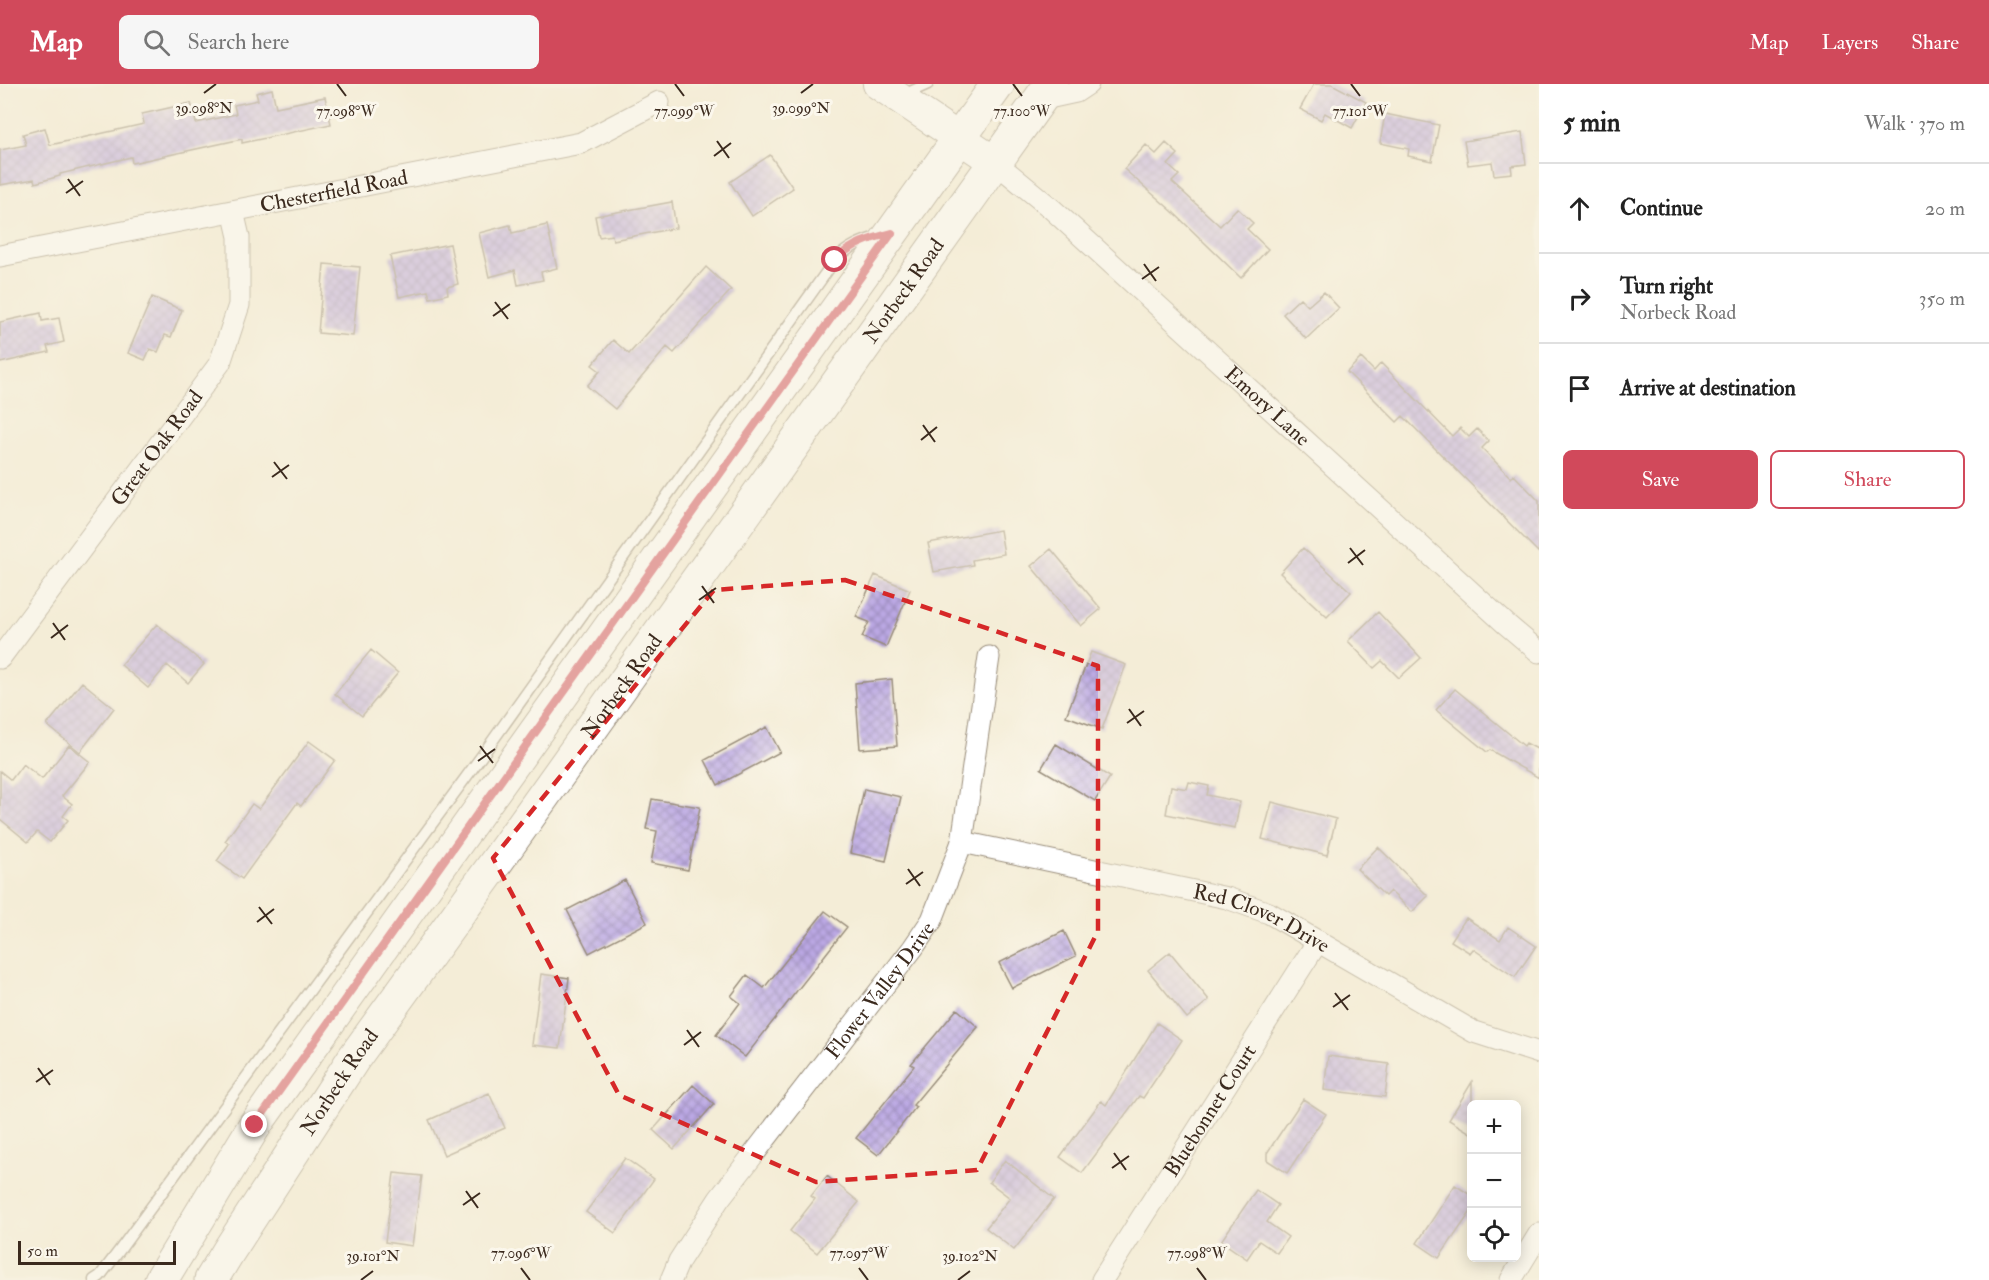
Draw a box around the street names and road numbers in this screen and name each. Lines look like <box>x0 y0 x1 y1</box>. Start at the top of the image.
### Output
street label: Chesterfield Road <box>257 163 411 219</box>
street label: Norbeck Road <box>857 232 951 348</box>
street label: Emory Lane <box>1219 360 1316 452</box>
street label: Great Oak Road <box>104 384 209 511</box>
street label: Norbeck Road <box>575 628 668 744</box>
street label: Red Clover Drive <box>1191 878 1335 959</box>
street label: Flower Valley Drive <box>819 916 941 1064</box>
street label: Norbeck Road <box>294 1023 385 1140</box>
street label: Bluebonnet Court <box>1158 1039 1262 1182</box>

